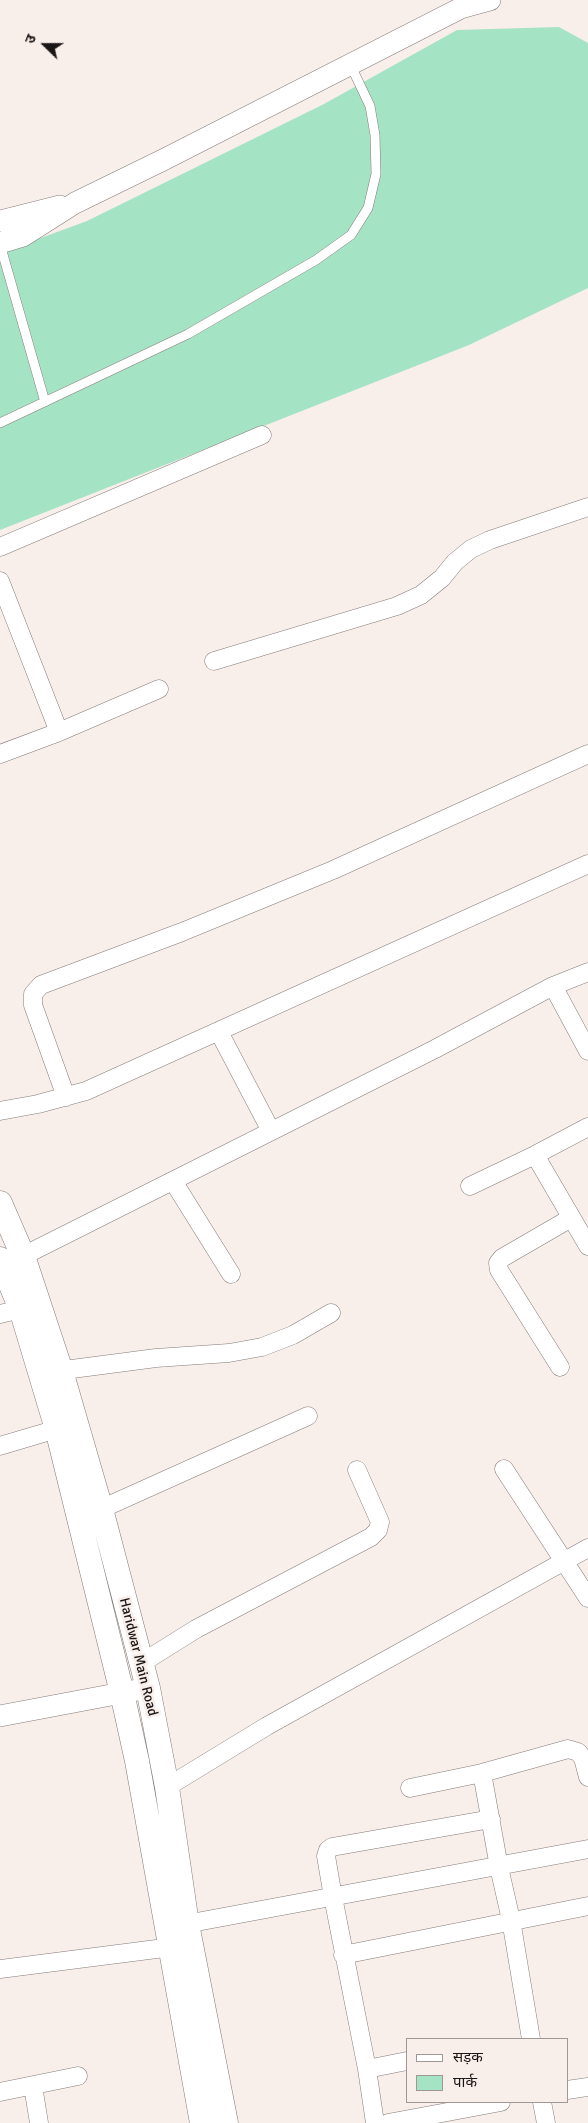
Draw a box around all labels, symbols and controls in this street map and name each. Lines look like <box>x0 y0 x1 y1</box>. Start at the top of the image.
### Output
north arrow <box>20 20 70 70</box>
text: उ <box>21 32 40 46</box>
street label: Haridwar Main Road <box>115 1596 161 1718</box>
legend <box>406 2038 568 2103</box>
text: सड़क <box>453 2048 483 2066</box>
text: पार्क <box>453 2073 477 2091</box>

